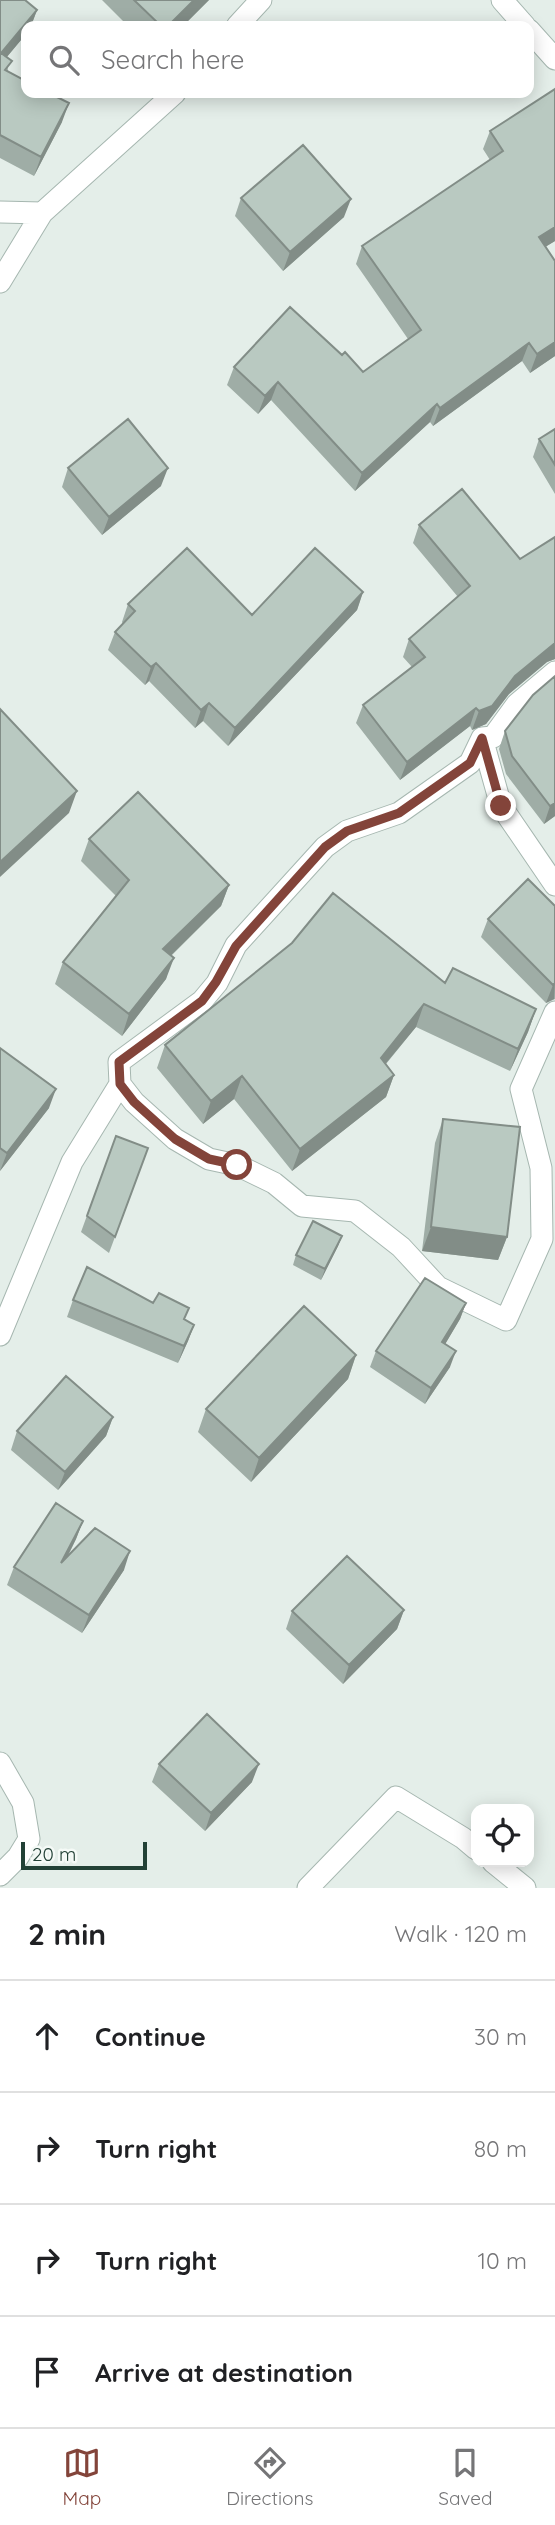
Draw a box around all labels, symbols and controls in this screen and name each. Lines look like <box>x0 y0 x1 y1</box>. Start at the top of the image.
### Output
search box <box>21 21 534 98</box>
icon: search <box>45 41 83 79</box>
text: Search here <box>101 43 245 76</box>
route end <box>485 790 516 821</box>
route start <box>221 1149 252 1180</box>
map controls <box>471 1804 534 1867</box>
button: locate <box>471 1804 534 1867</box>
scale bar <box>21 1839 147 1871</box>
text: 20 m <box>32 1842 76 1866</box>
text: 2 min <box>28 1915 106 1953</box>
text: Walk · 120 m <box>394 1919 527 1948</box>
icon: ahead <box>28 2017 66 2055</box>
text: Continue <box>95 2020 206 2053</box>
text: 30 m <box>474 2022 527 2051</box>
icon: right <box>28 2129 66 2167</box>
text: Turn right <box>95 2132 217 2165</box>
text: 80 m <box>474 2134 527 2163</box>
icon: right <box>28 2241 66 2279</box>
text: Turn right <box>95 2244 217 2277</box>
text: 10 m <box>478 2246 527 2275</box>
icon: arrive <box>28 2353 66 2391</box>
text: Arrive at destination <box>95 2356 353 2389</box>
tab: Map <box>63 2444 101 2510</box>
tab: Directions <box>226 2444 313 2510</box>
tab: Saved <box>438 2444 493 2510</box>

